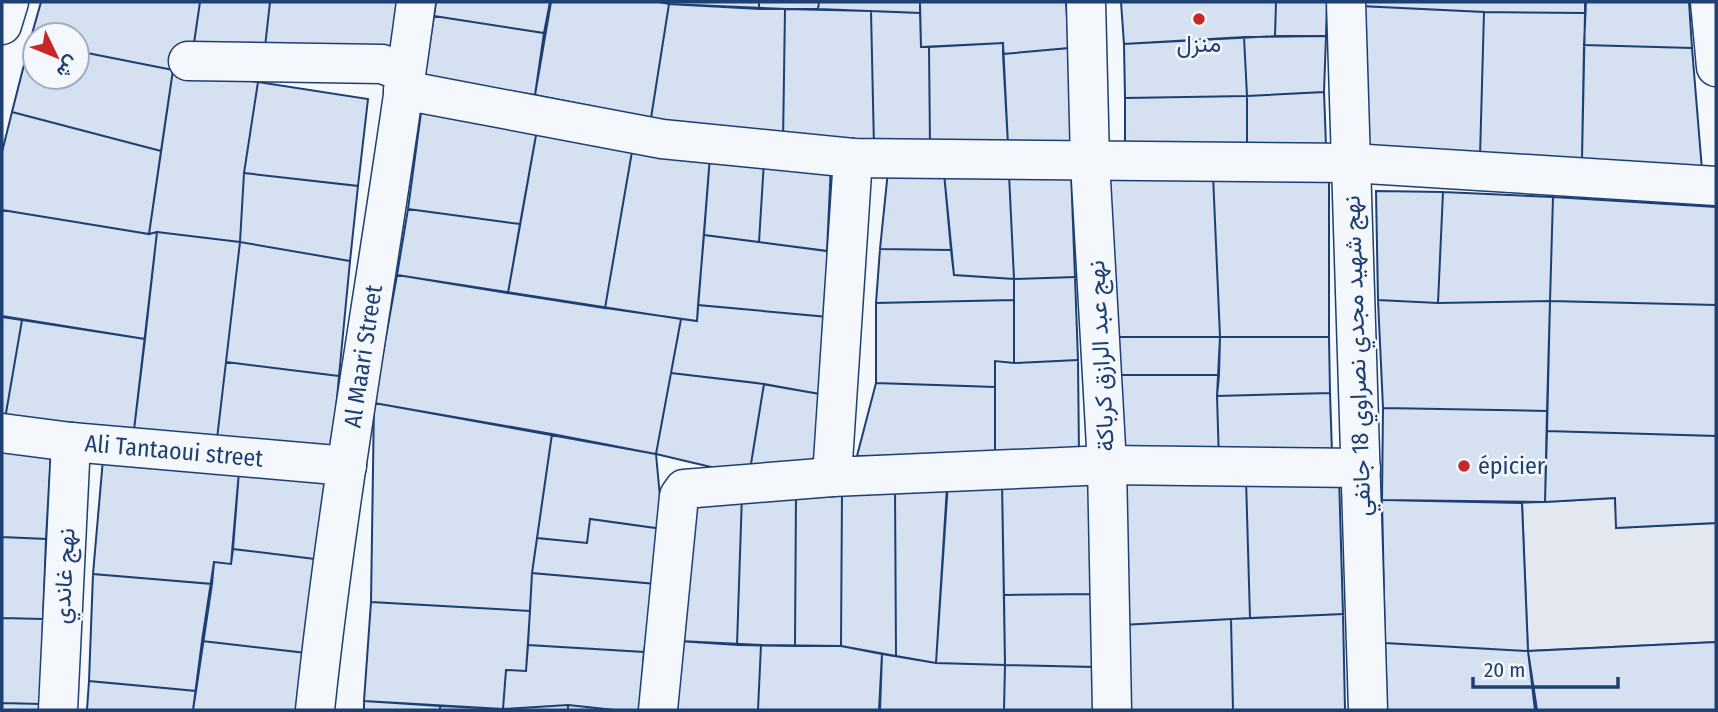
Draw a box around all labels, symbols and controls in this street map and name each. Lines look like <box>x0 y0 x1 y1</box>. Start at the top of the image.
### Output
marker: منزل <box>1191 11 1207 27</box>
north arrow <box>21 21 91 91</box>
place label: منزل <box>1177 30 1221 59</box>
text: ش <box>52 51 84 84</box>
street label: نهج شهيد مجدي نصراوي 18 جانفي <box>1337 195 1382 517</box>
street label: نهج عبد الرازق كرباكة <box>1082 260 1123 452</box>
street label: Al Maari Street <box>338 283 388 430</box>
street label: Ali Tantaoui street <box>84 429 264 473</box>
place label: épicier <box>1478 452 1546 480</box>
marker: épicier <box>1456 458 1472 474</box>
street label: نهج غاندي <box>47 527 85 625</box>
scale bar <box>1473 646 1618 690</box>
text: 20 m <box>1484 657 1525 683</box>

